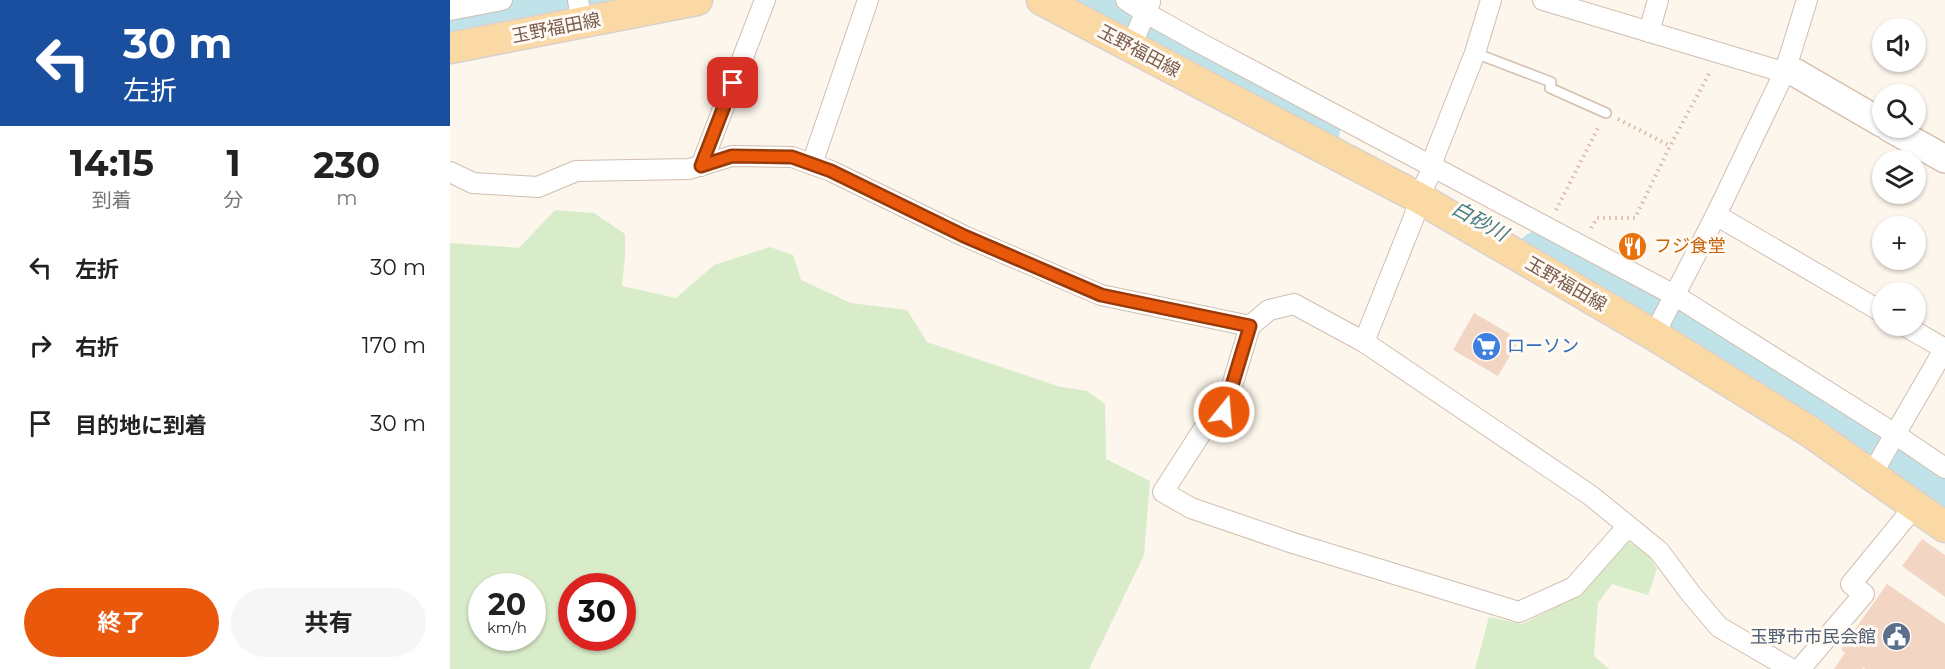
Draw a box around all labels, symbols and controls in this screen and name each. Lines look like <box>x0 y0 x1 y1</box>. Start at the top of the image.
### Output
street label: 玉野福田線 <box>510 9 602 47</box>
text: 30 m <box>123 17 232 69</box>
map controls <box>1872 18 1926 336</box>
button: sound <box>1872 18 1926 72</box>
street label: 玉野福田線 <box>1094 20 1184 82</box>
icon: left <box>24 24 102 102</box>
pin <box>707 57 758 108</box>
icon: arrive <box>716 66 749 99</box>
text: 左折 <box>123 74 177 107</box>
button: search <box>1872 84 1926 138</box>
text: 14:15 <box>70 141 154 185</box>
text: 1 <box>227 141 241 185</box>
text: 230 <box>313 143 380 187</box>
button: layers <box>1872 150 1926 204</box>
text: m <box>336 186 357 210</box>
text: 到着 <box>92 188 132 212</box>
text: 分 <box>224 188 244 212</box>
water label: 白砂川 <box>1448 196 1514 247</box>
button: + <box>1872 216 1926 270</box>
restaurant icon: フジ食堂 <box>1617 230 1649 262</box>
place label: フジ食堂 <box>1654 235 1726 257</box>
icon: left <box>24 251 57 284</box>
street label: 玉野福田線 <box>1522 252 1610 316</box>
text: 30 m <box>370 254 426 281</box>
text: 左折 <box>75 256 119 283</box>
button: − <box>1872 282 1926 336</box>
icon: right <box>24 329 57 362</box>
supermarket icon: ローソン <box>1470 330 1502 362</box>
text: 170 m <box>362 332 426 359</box>
text: 右折 <box>75 334 119 361</box>
place label: ローソン <box>1507 335 1579 357</box>
position arrow <box>1192 380 1256 444</box>
icon: arrive <box>24 407 57 440</box>
text: 30 m <box>370 410 426 437</box>
text: 目的地に到着 <box>75 412 207 439</box>
speed limit sign: 30 <box>558 573 636 651</box>
text: 20 <box>488 586 526 623</box>
button: 終了 <box>24 588 219 657</box>
button: 共有 <box>231 588 426 657</box>
text: km/h <box>487 618 527 637</box>
public building icon: 玉野市市民会館 <box>1881 621 1913 653</box>
place label: 玉野市市民会館 <box>1750 626 1876 648</box>

